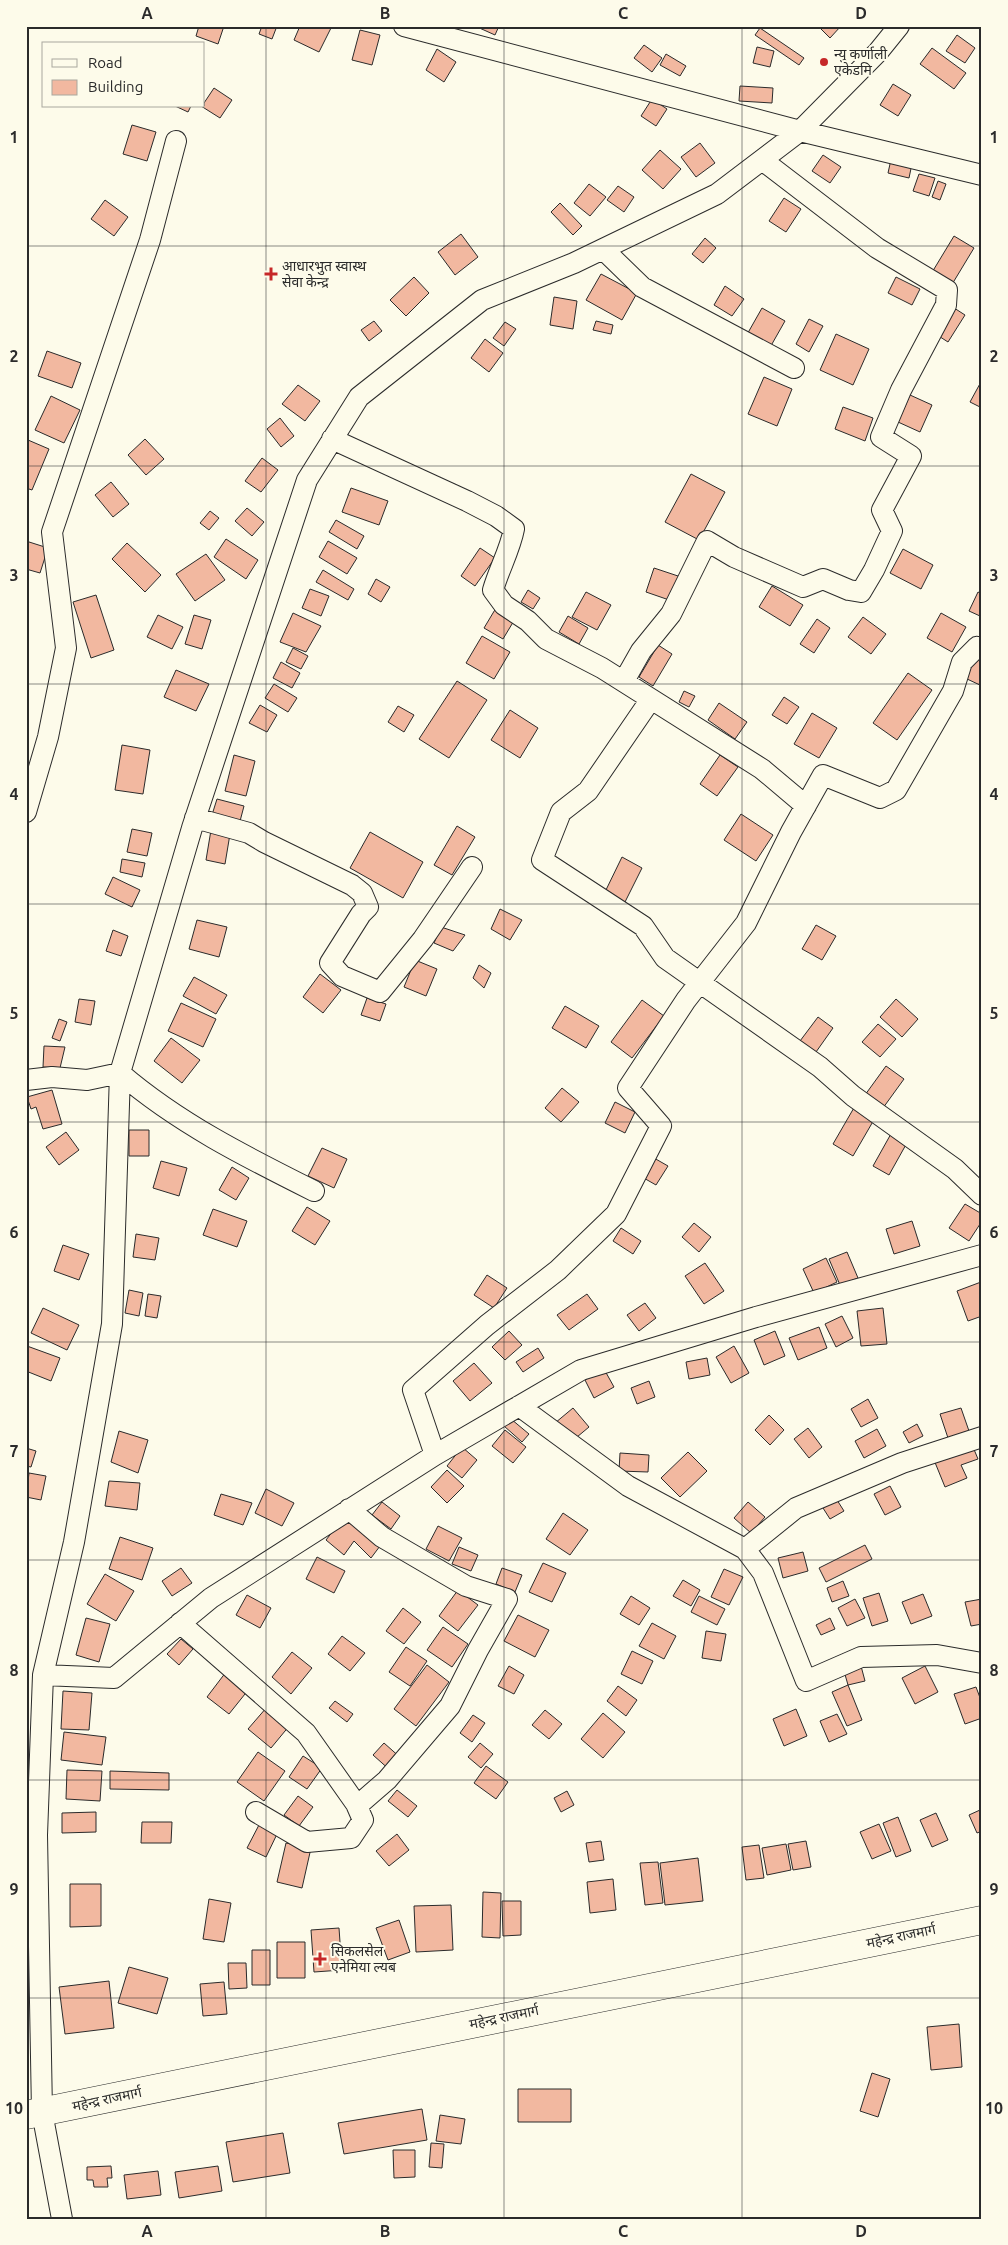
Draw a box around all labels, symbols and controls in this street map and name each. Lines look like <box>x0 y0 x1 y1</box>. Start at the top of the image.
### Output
text: A <box>141 4 153 22</box>
text: B <box>380 4 390 22</box>
text: C <box>618 4 628 22</box>
text: D <box>855 4 867 22</box>
legend <box>42 42 205 108</box>
place label: न्यु कर्णाली एकेडमि <box>834 46 887 78</box>
text: Road <box>88 54 123 71</box>
marker: न्यु कर्णाली एकेडमि <box>818 56 830 68</box>
text: Building <box>88 78 143 95</box>
text: 1 <box>9 128 19 146</box>
text: 1 <box>989 128 999 146</box>
place label: आधारभुत स्वास्थ सेवा केन्द्र <box>282 258 367 290</box>
marker: आधारभुत स्वास्थ सेवा केन्द्र <box>264 267 278 281</box>
text: 2 <box>9 347 19 365</box>
text: 2 <box>989 347 999 365</box>
text: 3 <box>9 566 19 584</box>
text: 3 <box>989 566 999 584</box>
text: 4 <box>9 785 19 803</box>
text: 4 <box>989 785 999 803</box>
text: 5 <box>9 1004 19 1022</box>
text: 5 <box>989 1004 999 1022</box>
text: 6 <box>9 1223 19 1241</box>
text: 6 <box>989 1223 999 1241</box>
text: 7 <box>9 1442 19 1460</box>
text: 7 <box>989 1442 999 1460</box>
text: 8 <box>9 1661 19 1679</box>
text: 8 <box>989 1661 999 1679</box>
text: 9 <box>9 1880 19 1898</box>
text: 9 <box>989 1880 999 1898</box>
street label: महेन्द्र राजमार्ग <box>865 1920 938 1951</box>
place label: सिकलसेल एनेमिया ल्यब <box>331 1942 397 1975</box>
marker: सिकलसेल एनेमिया ल्यब <box>313 1952 327 1966</box>
street label: महेन्द्र राजमार्ग <box>468 2001 541 2032</box>
street label: महेन्द्र राजमार्ग <box>71 2083 144 2114</box>
text: 10 <box>5 2099 23 2117</box>
text: 10 <box>985 2099 1003 2117</box>
text: A <box>141 2222 153 2240</box>
text: B <box>380 2222 390 2240</box>
text: C <box>618 2222 628 2240</box>
text: D <box>855 2222 867 2240</box>

